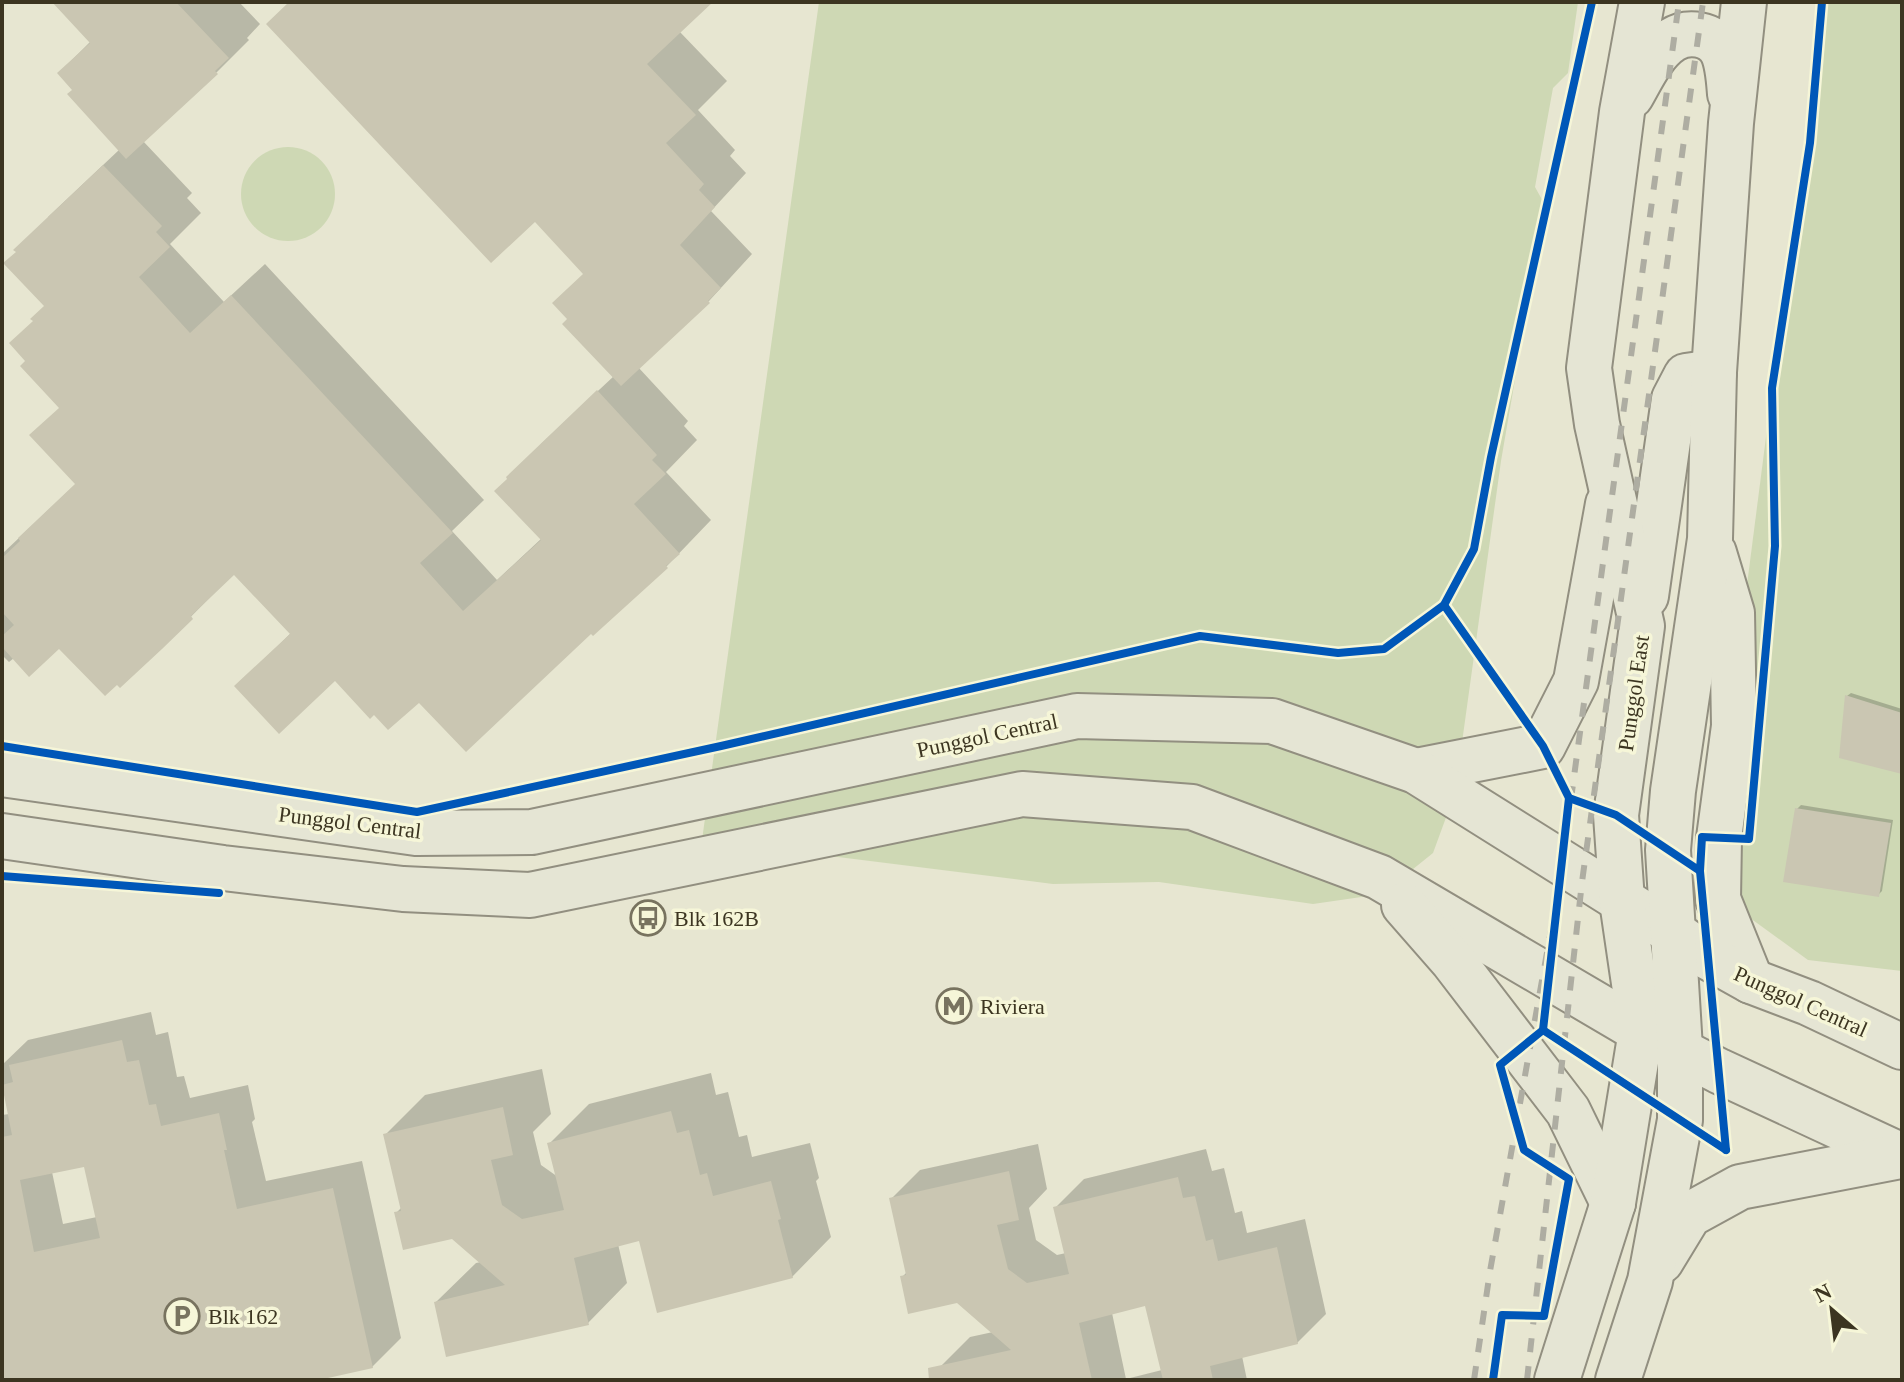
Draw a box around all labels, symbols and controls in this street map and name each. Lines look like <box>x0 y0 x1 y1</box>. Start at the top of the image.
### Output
street label: Punggol East <box>1613 634 1654 753</box>
street label: Punggol Central <box>914 708 1060 763</box>
street label: Punggol Central <box>277 801 423 844</box>
bus stop icon: Blk 162B <box>629 899 667 937</box>
place label: Blk 162B <box>674 906 759 931</box>
street label: Punggol Central <box>1730 961 1871 1042</box>
metro station icon: Riviera <box>935 987 973 1025</box>
place label: Riviera <box>980 994 1045 1019</box>
north arrow <box>1792 1270 1872 1350</box>
text: N <box>1810 1278 1836 1308</box>
parking icon: Blk 162 <box>163 1297 201 1335</box>
place label: Blk 162 <box>208 1304 278 1329</box>

